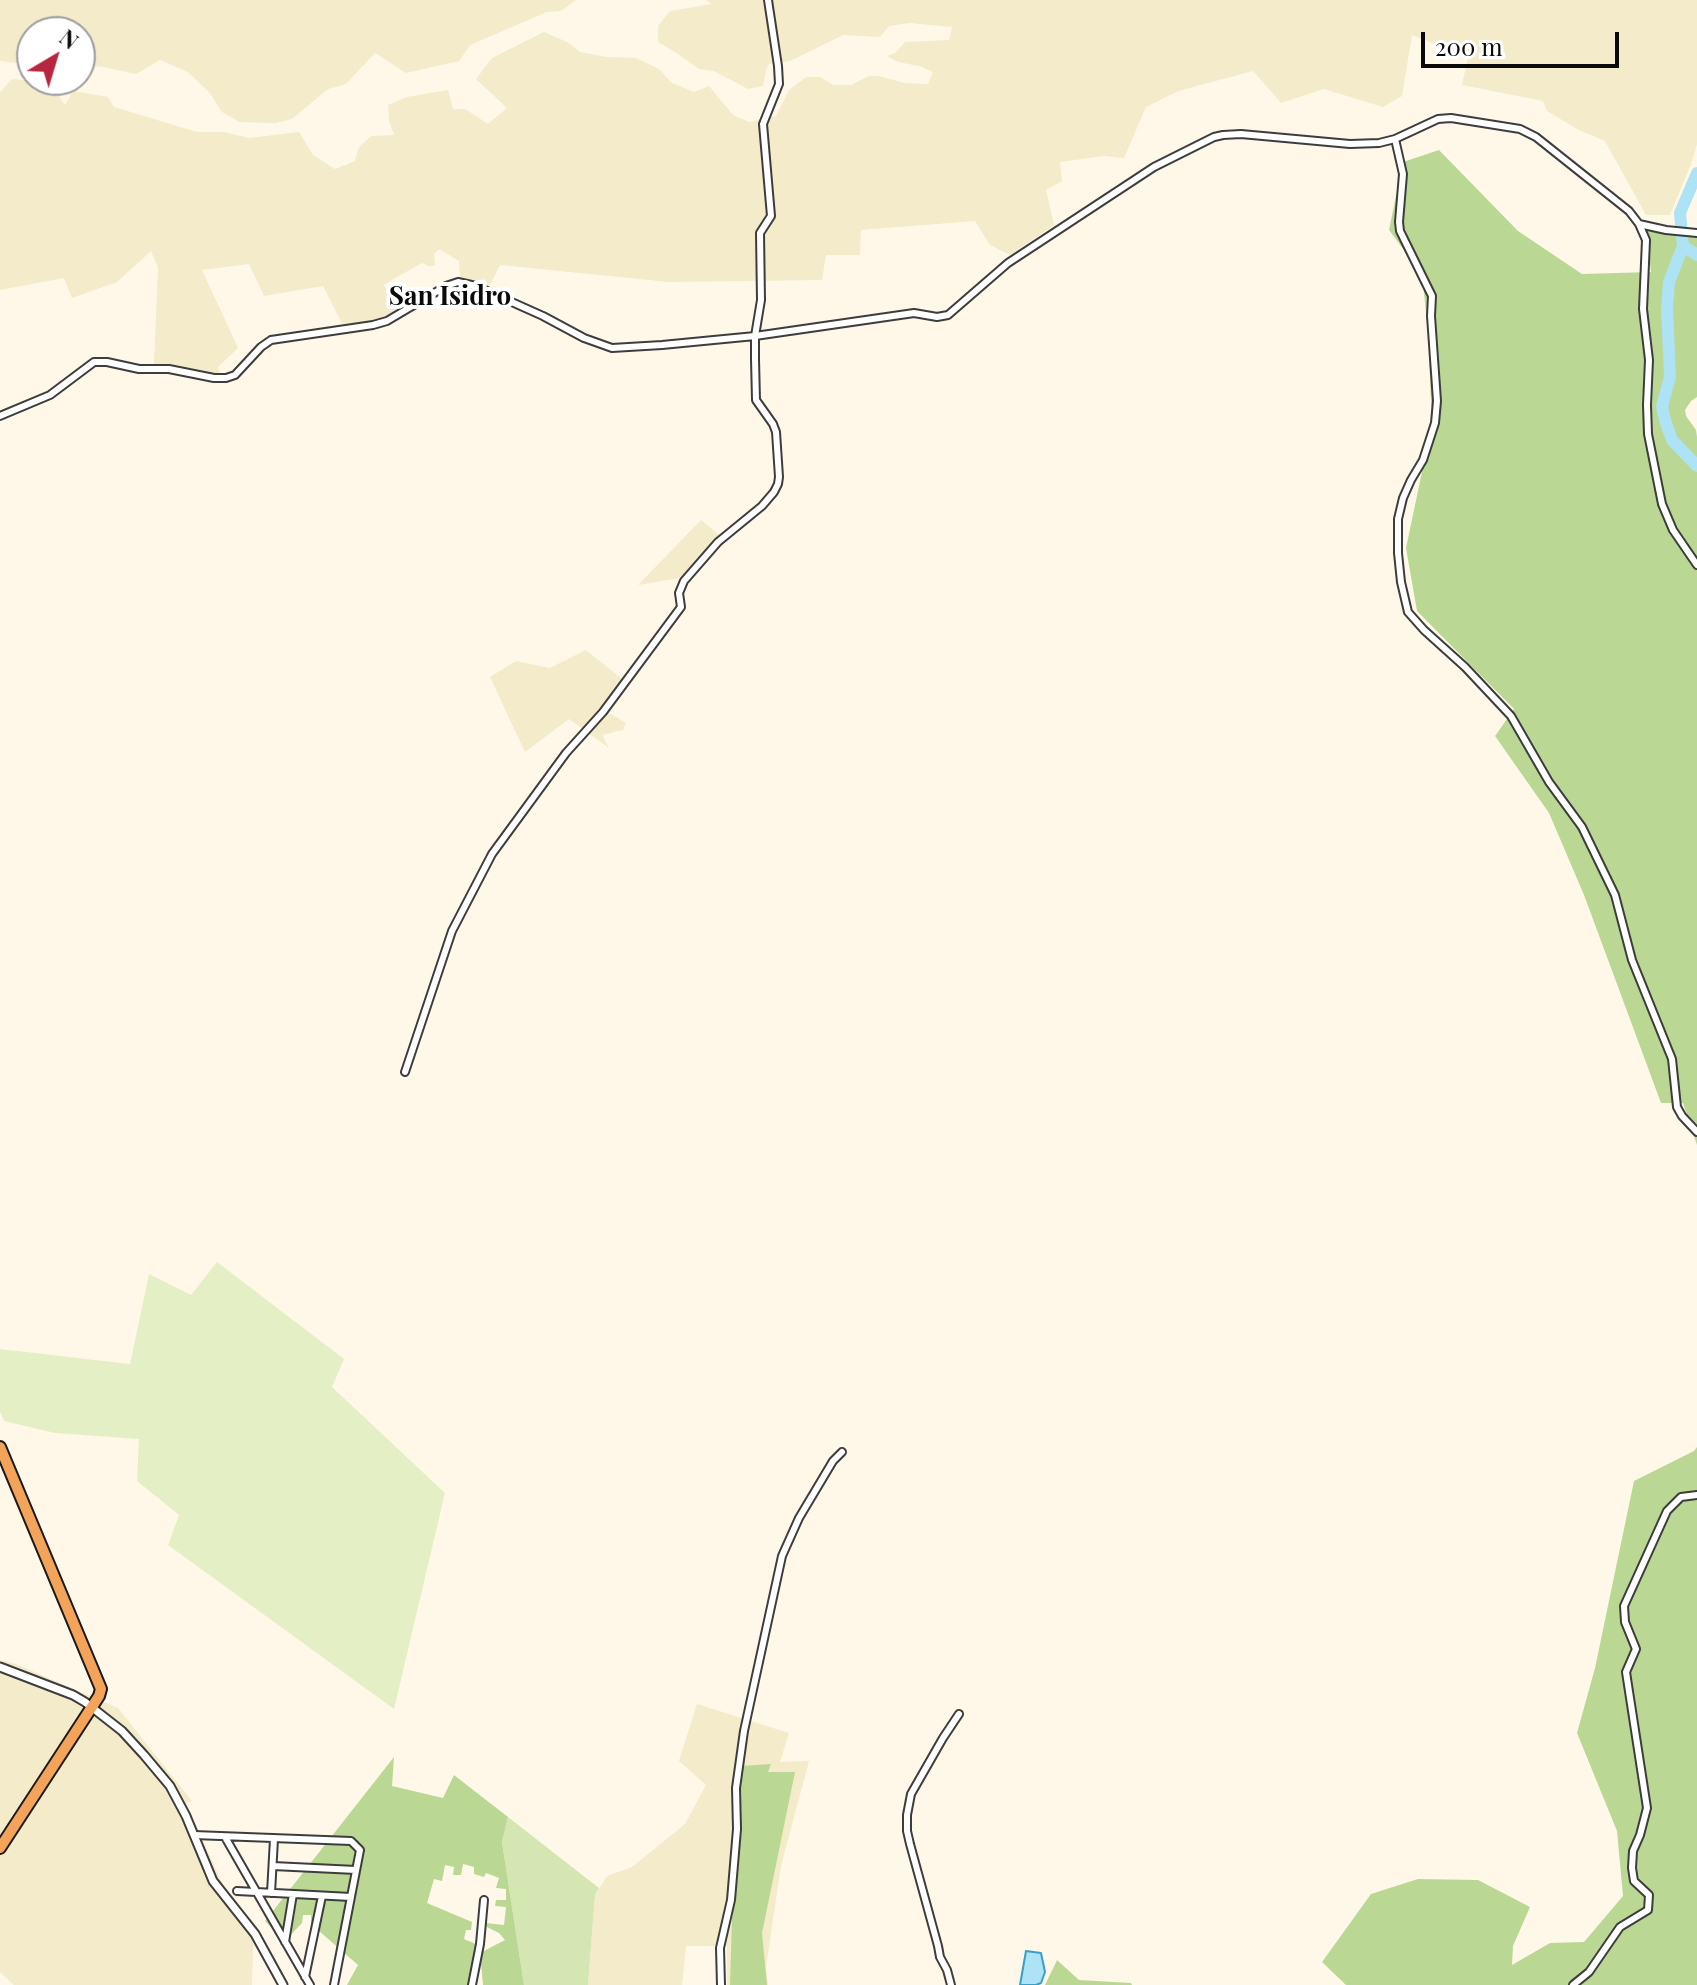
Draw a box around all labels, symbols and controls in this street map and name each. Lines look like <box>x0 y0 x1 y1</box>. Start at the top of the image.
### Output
north arrow <box>16 16 96 96</box>
scale bar <box>1425 16 1623 66</box>
text: N <box>54 22 85 55</box>
text: 200 m <box>1435 30 1503 62</box>
district label: San Isidro <box>389 281 511 313</box>

